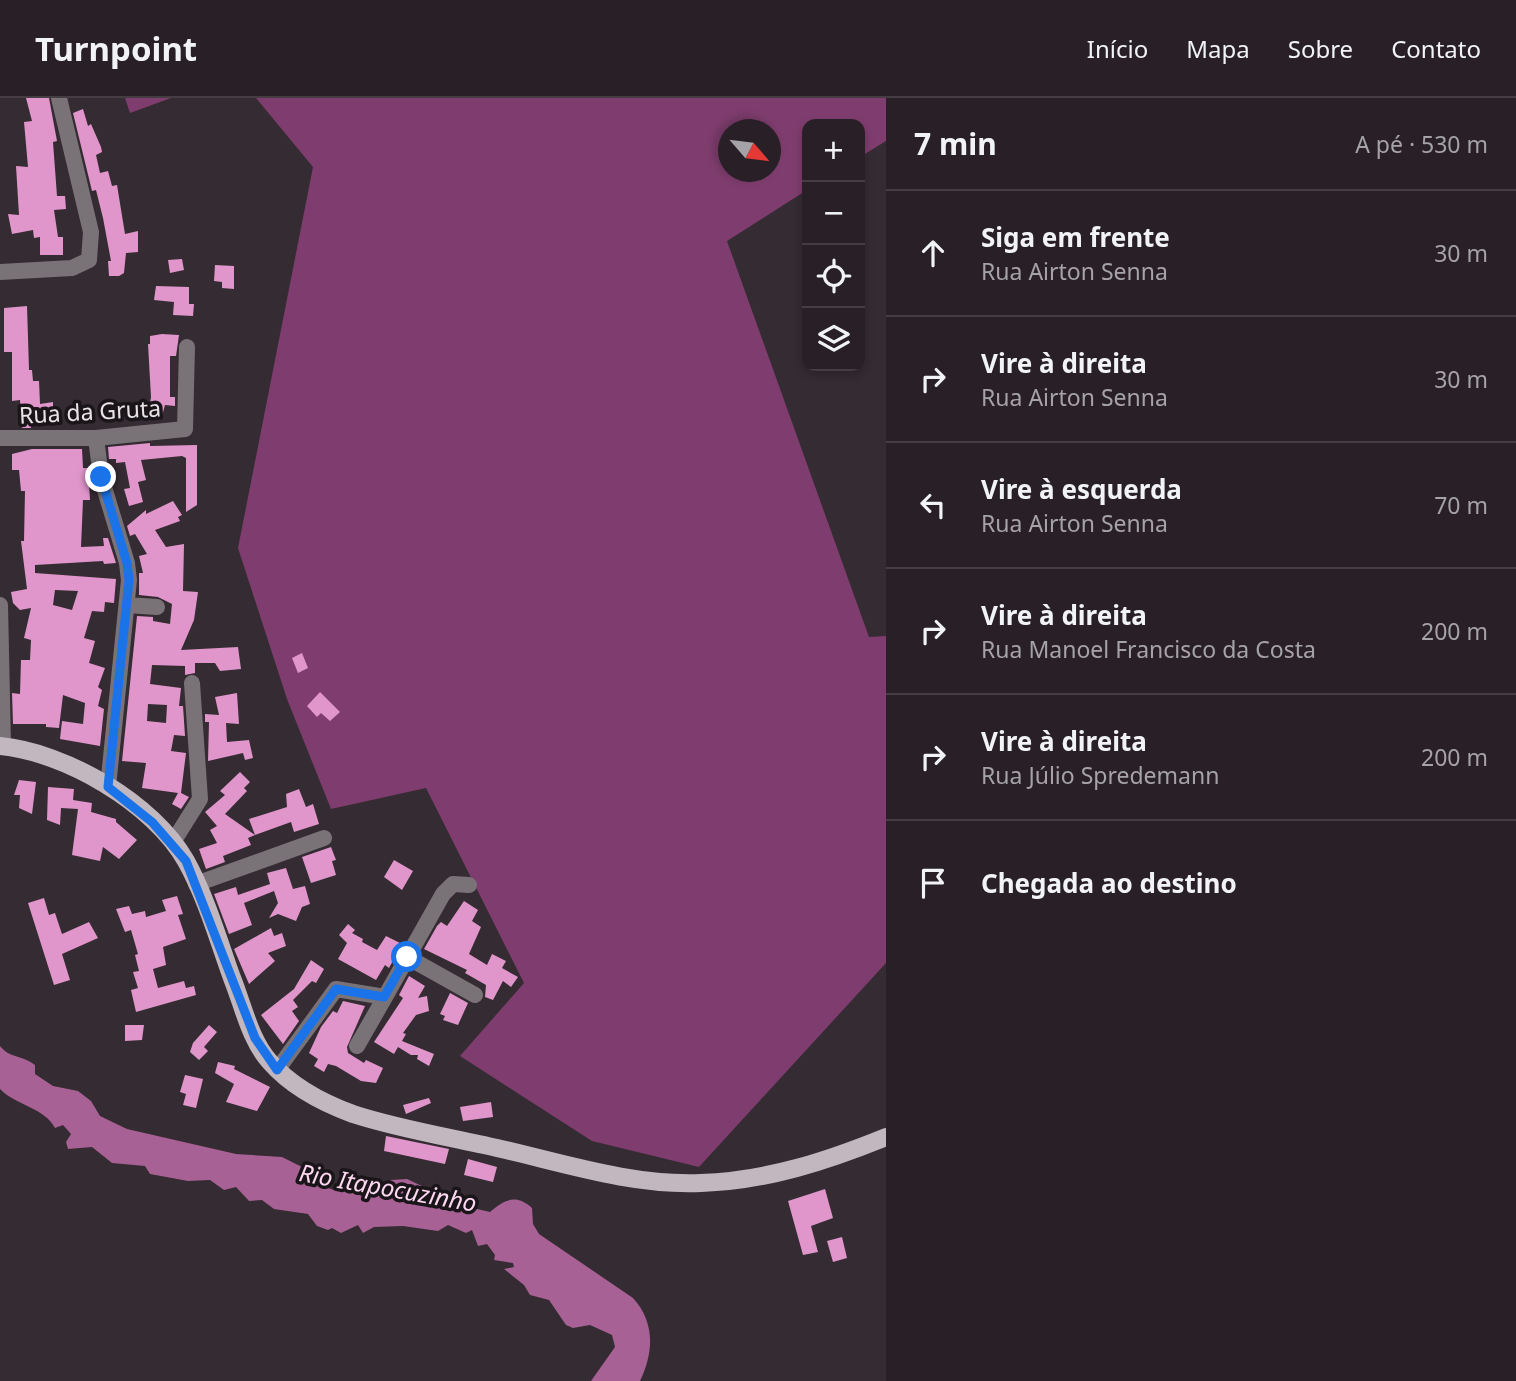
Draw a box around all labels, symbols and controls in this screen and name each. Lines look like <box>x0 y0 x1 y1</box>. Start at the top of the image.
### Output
text: Turnpoint <box>35 26 197 71</box>
text: Início <box>1087 32 1148 65</box>
text: Mapa <box>1186 32 1250 65</box>
text: Sobre <box>1288 32 1353 65</box>
text: Contato <box>1391 32 1481 65</box>
north arrow <box>718 119 781 182</box>
map controls <box>802 119 865 371</box>
button: + <box>802 119 865 182</box>
text: 7 min <box>914 123 997 164</box>
text: A pé · 530 m <box>1355 128 1488 160</box>
button: − <box>802 182 865 245</box>
text: Siga em frente <box>981 219 1170 255</box>
icon: ahead <box>914 234 952 272</box>
text: 30 m <box>1434 237 1488 269</box>
button: locate <box>802 245 865 308</box>
text: Rua Airton Senna <box>981 255 1168 287</box>
button: layers <box>802 308 865 371</box>
text: Vire à direita <box>981 345 1147 381</box>
icon: right <box>914 360 952 398</box>
text: 30 m <box>1434 363 1488 395</box>
text: Rua Airton Senna <box>981 381 1168 413</box>
street label: Rua da Gruta <box>18 391 162 431</box>
route end <box>85 461 116 492</box>
text: Vire à esquerda <box>981 471 1182 507</box>
icon: left <box>914 486 952 524</box>
text: 70 m <box>1434 489 1488 521</box>
text: Rua Airton Senna <box>981 507 1168 539</box>
text: Vire à direita <box>981 597 1147 633</box>
icon: right <box>914 612 952 650</box>
text: 200 m <box>1421 615 1488 647</box>
text: Rua Manoel Francisco da Costa <box>981 633 1316 665</box>
text: Vire à direita <box>981 723 1147 759</box>
icon: right <box>914 738 952 776</box>
text: 200 m <box>1421 741 1488 773</box>
text: Rua Júlio Spredemann <box>981 759 1219 791</box>
icon: arrive <box>914 864 952 902</box>
text: Chegada ao destino <box>981 865 1237 901</box>
route start <box>391 941 422 972</box>
water label: Rio Itapocuzinho <box>297 1155 479 1219</box>

